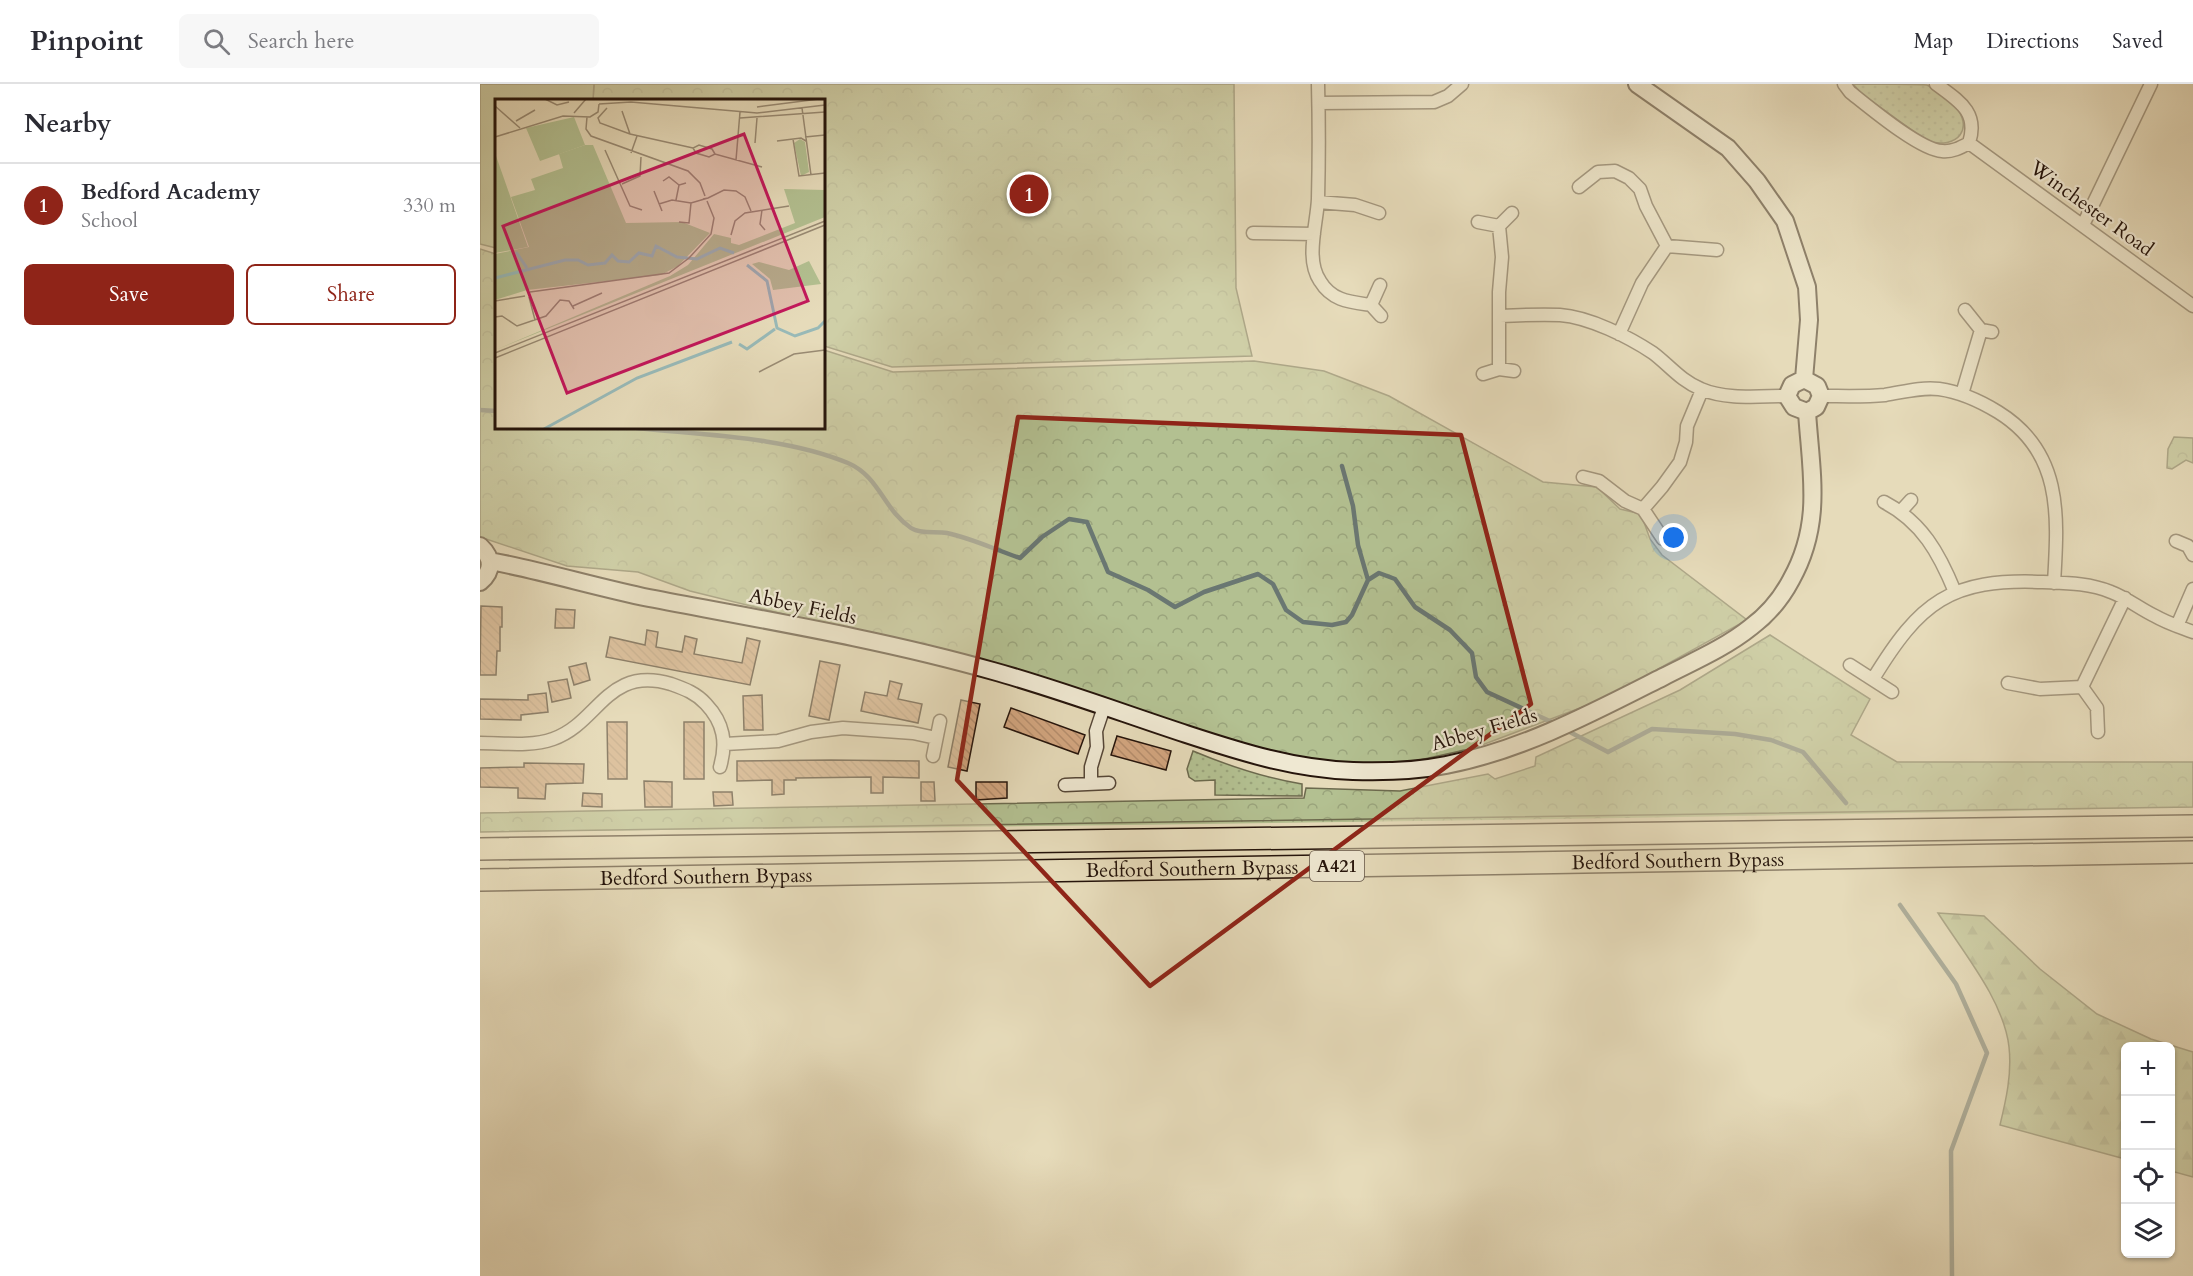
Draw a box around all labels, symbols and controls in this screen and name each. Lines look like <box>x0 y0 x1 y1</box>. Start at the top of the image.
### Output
search box <box>179 14 599 68</box>
text: Pinpoint <box>30 22 143 60</box>
icon: search <box>200 25 233 58</box>
text: Search here <box>248 26 354 56</box>
text: Map <box>1913 27 1953 56</box>
text: Directions <box>1986 27 2079 56</box>
text: Saved <box>2112 27 2163 56</box>
inset map <box>495 99 825 429</box>
text: Nearby <box>24 106 112 141</box>
street label: Winchester Road <box>2024 154 2159 263</box>
pin: 1 <box>1010 172 1048 216</box>
text: Bedford Academy <box>81 177 260 207</box>
text: 1 <box>38 192 49 219</box>
text: 330 m <box>403 192 456 219</box>
text: School <box>81 207 138 234</box>
button: Save <box>24 264 234 325</box>
button: Share <box>246 264 456 325</box>
your location <box>1659 523 1688 552</box>
street label: Abbey Fields <box>747 582 859 631</box>
street label: Abbey Fields <box>1428 701 1540 758</box>
street label: Bedford Southern Bypass <box>1571 846 1784 876</box>
road number: A421 <box>1310 851 1364 881</box>
street label: Bedford Southern Bypass <box>1085 854 1298 884</box>
street label: Bedford Southern Bypass <box>599 862 813 892</box>
map controls <box>2121 1042 2175 1258</box>
button: + <box>2121 1042 2175 1096</box>
button: − <box>2121 1096 2175 1150</box>
button: locate <box>2121 1150 2175 1204</box>
button: layers <box>2121 1204 2175 1258</box>

